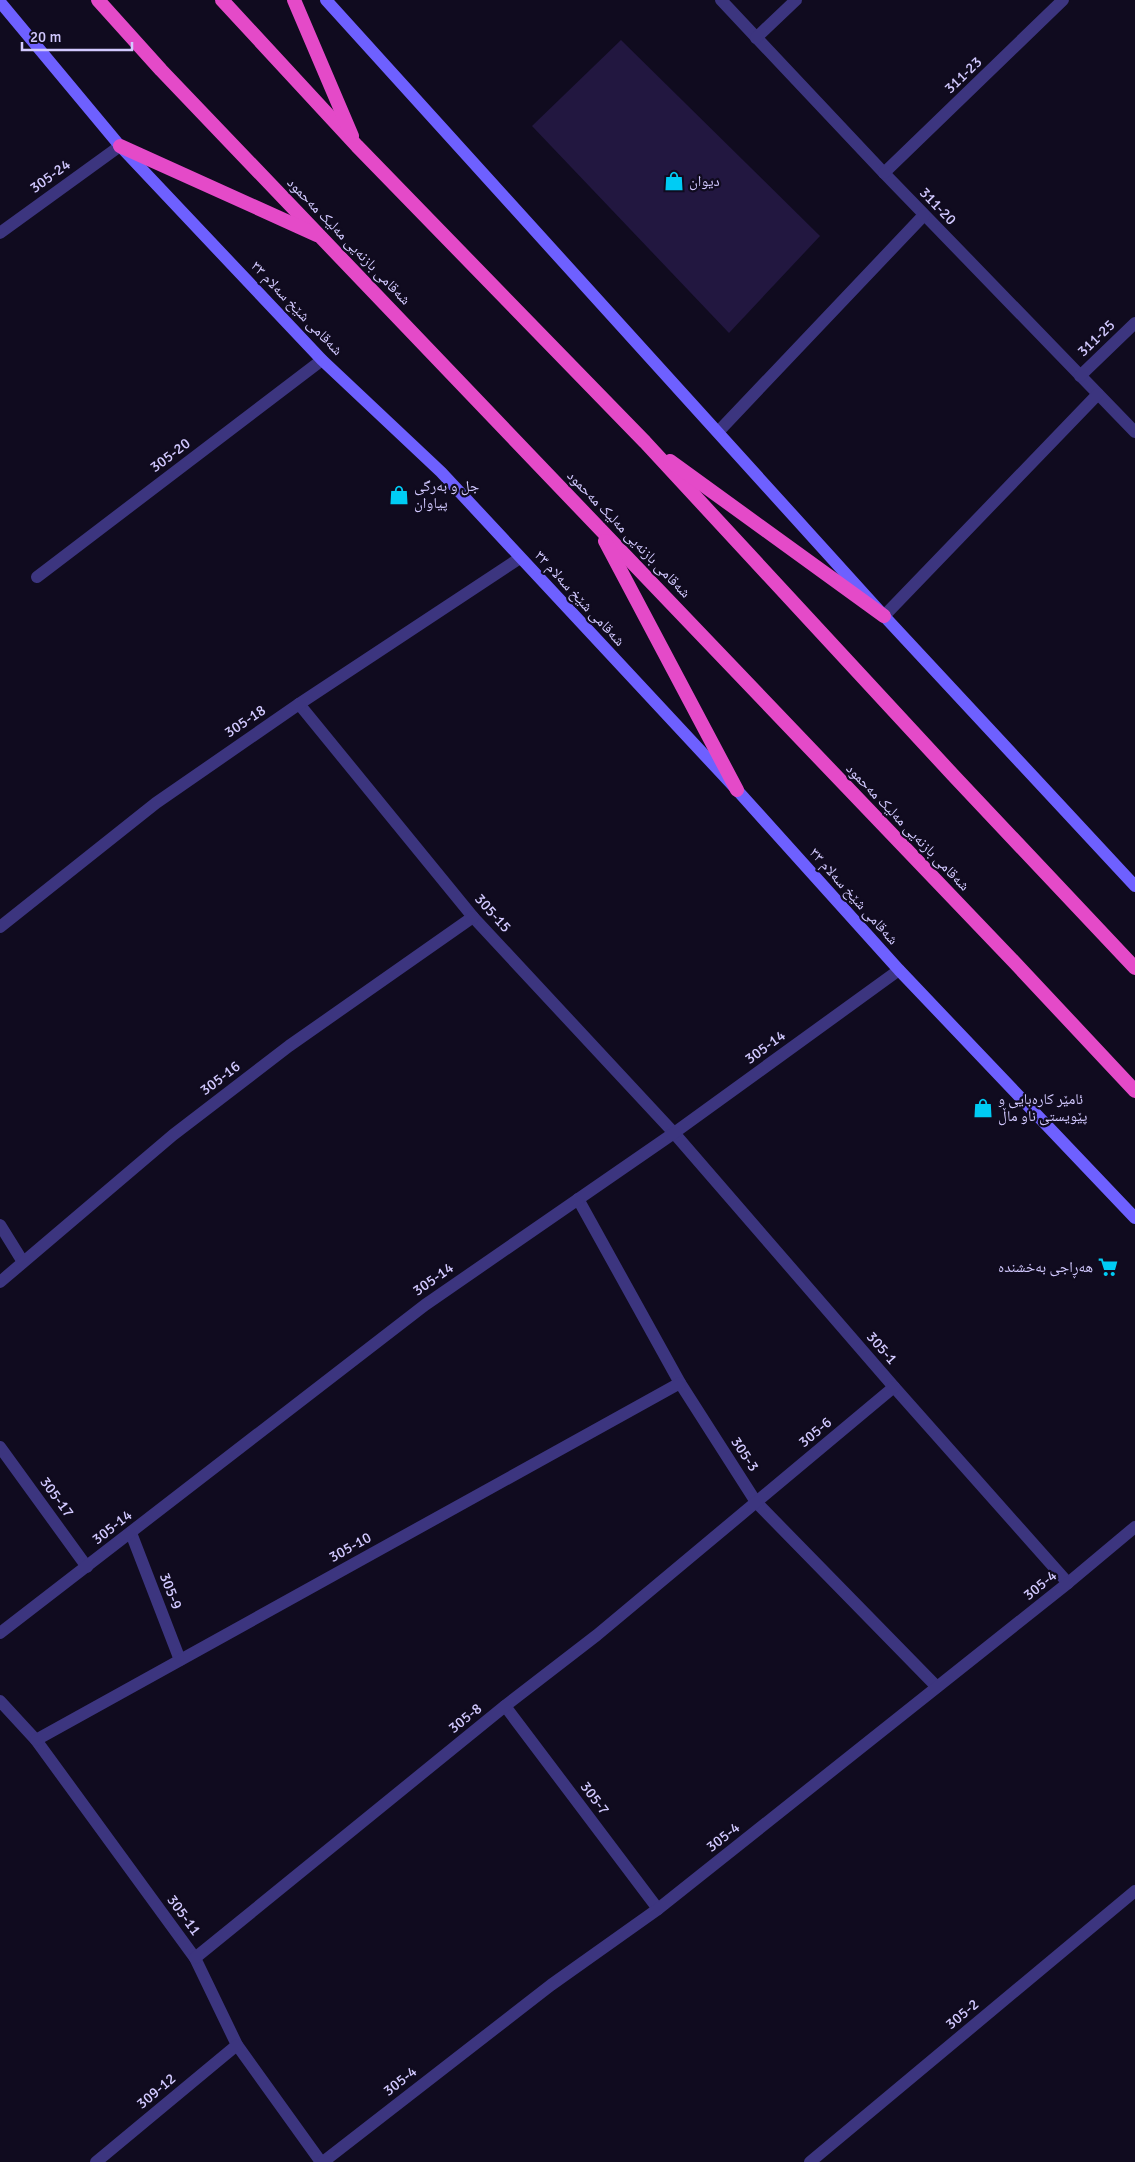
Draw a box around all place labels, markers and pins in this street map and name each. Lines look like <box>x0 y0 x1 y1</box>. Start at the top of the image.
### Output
shop icon: دیوان <box>663 170 685 192</box>
place label: دیوان <box>689 172 720 191</box>
place label: جل و بەرگی پیاوان <box>414 477 480 513</box>
shop icon: جل و بەرگی پیاوان <box>388 484 410 506</box>
place label: ئامێر کارەبایی و پێویستی ناو ماڵ <box>998 1090 1087 1126</box>
shop icon: ئامێر کارەبایی و پێویستی ناو ماڵ <box>972 1097 994 1119</box>
supermarket icon: هەڕاجی بەخشندە <box>1097 1256 1119 1278</box>
place label: هەڕاجی بەخشندە <box>998 1258 1093 1279</box>

